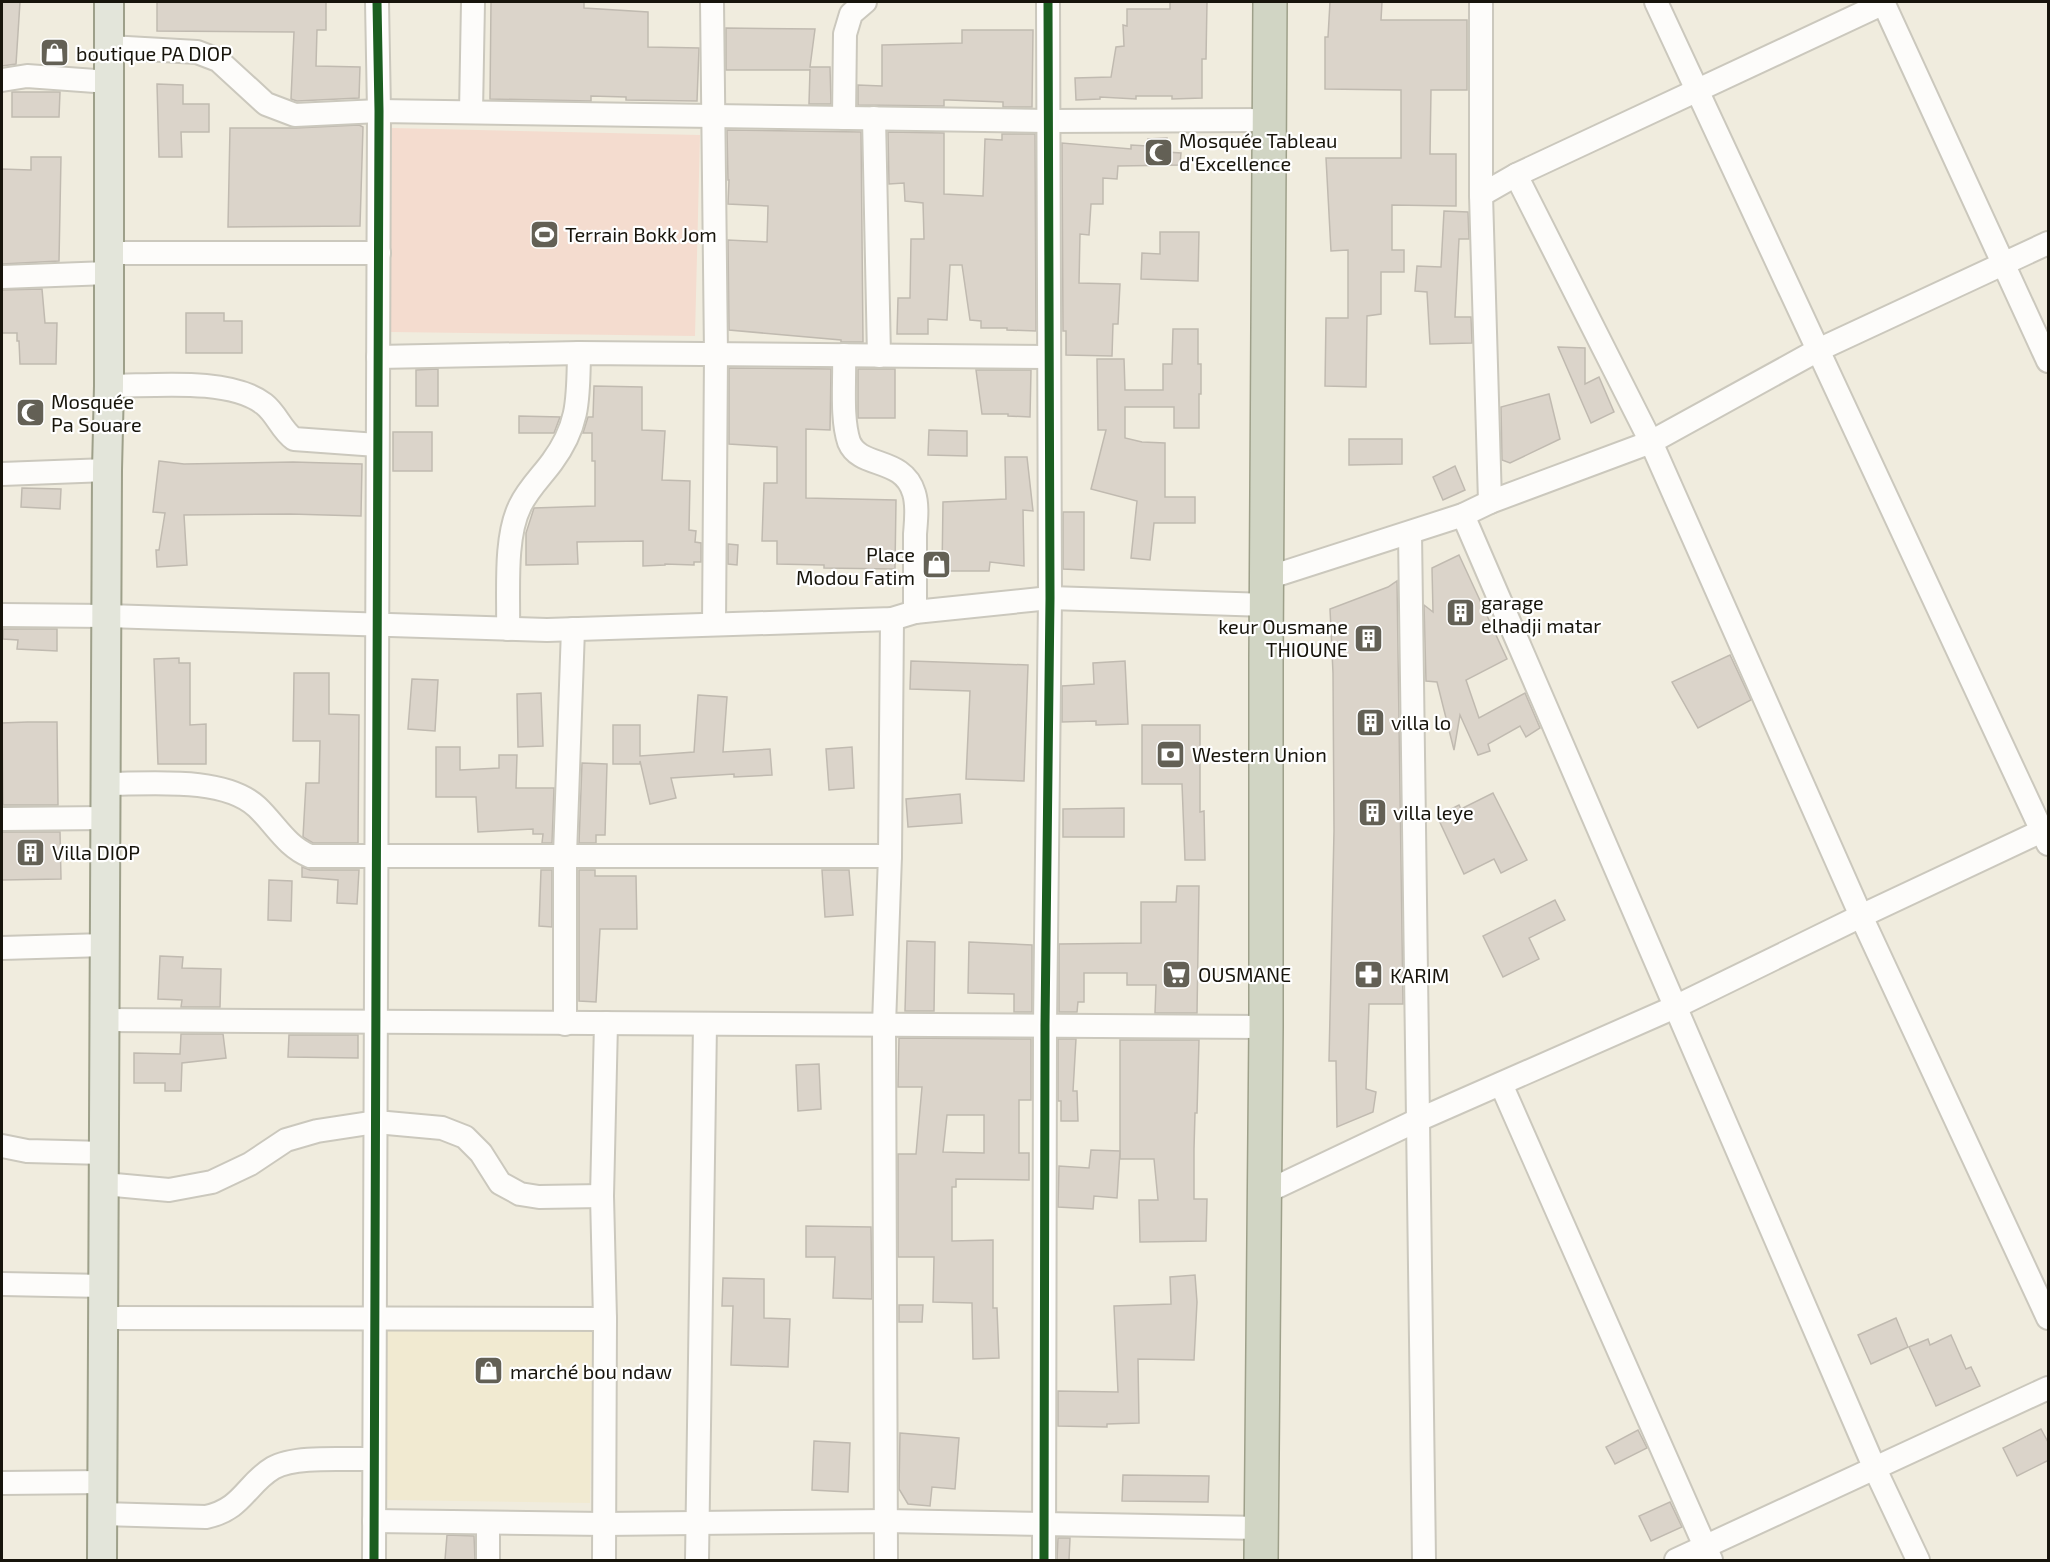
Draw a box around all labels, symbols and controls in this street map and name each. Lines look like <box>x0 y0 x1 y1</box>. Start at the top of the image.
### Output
shop icon: boutique PA DIOP <box>39 37 71 69</box>
place label: boutique PA DIOP <box>76 41 232 65</box>
place label: Mosquée Tableau d'Excellence <box>1179 128 1338 175</box>
mosque icon: Mosquée Tableau d'Excellence <box>1142 136 1174 168</box>
sports icon: Terrain Bokk Jom <box>528 218 560 250</box>
place label: Terrain Bokk Jom <box>565 222 717 246</box>
place label: Mosquée Pa Souare <box>51 389 142 436</box>
mosque icon: Mosquée Pa Souare <box>14 397 46 429</box>
place label: Place Modou Fatim <box>796 542 915 589</box>
shop icon: Place Modou Fatim <box>920 549 952 581</box>
place label: garage elhadji matar <box>1481 590 1601 637</box>
building icon: garage elhadji matar <box>1444 597 1476 629</box>
place label: keur Ousmane THIOUNE <box>1218 614 1348 661</box>
building icon: keur Ousmane THIOUNE <box>1353 622 1385 654</box>
building icon: villa lo <box>1354 706 1386 738</box>
place label: villa lo <box>1391 710 1451 734</box>
bank icon: Western Union <box>1155 738 1187 770</box>
place label: Western Union <box>1192 742 1327 766</box>
building icon: villa leye <box>1356 796 1388 828</box>
place label: villa leye <box>1393 800 1474 824</box>
building icon: Villa DIOP <box>15 836 47 868</box>
place label: Villa DIOP <box>52 840 140 864</box>
supermarket icon: OUSMANE <box>1161 958 1193 990</box>
pharmacy icon: KARIM <box>1353 959 1385 991</box>
place label: OUSMANE <box>1198 962 1291 986</box>
place label: KARIM <box>1390 963 1449 987</box>
shop icon: marché bou ndaw <box>473 1355 505 1387</box>
place label: marché bou ndaw <box>510 1359 672 1383</box>

